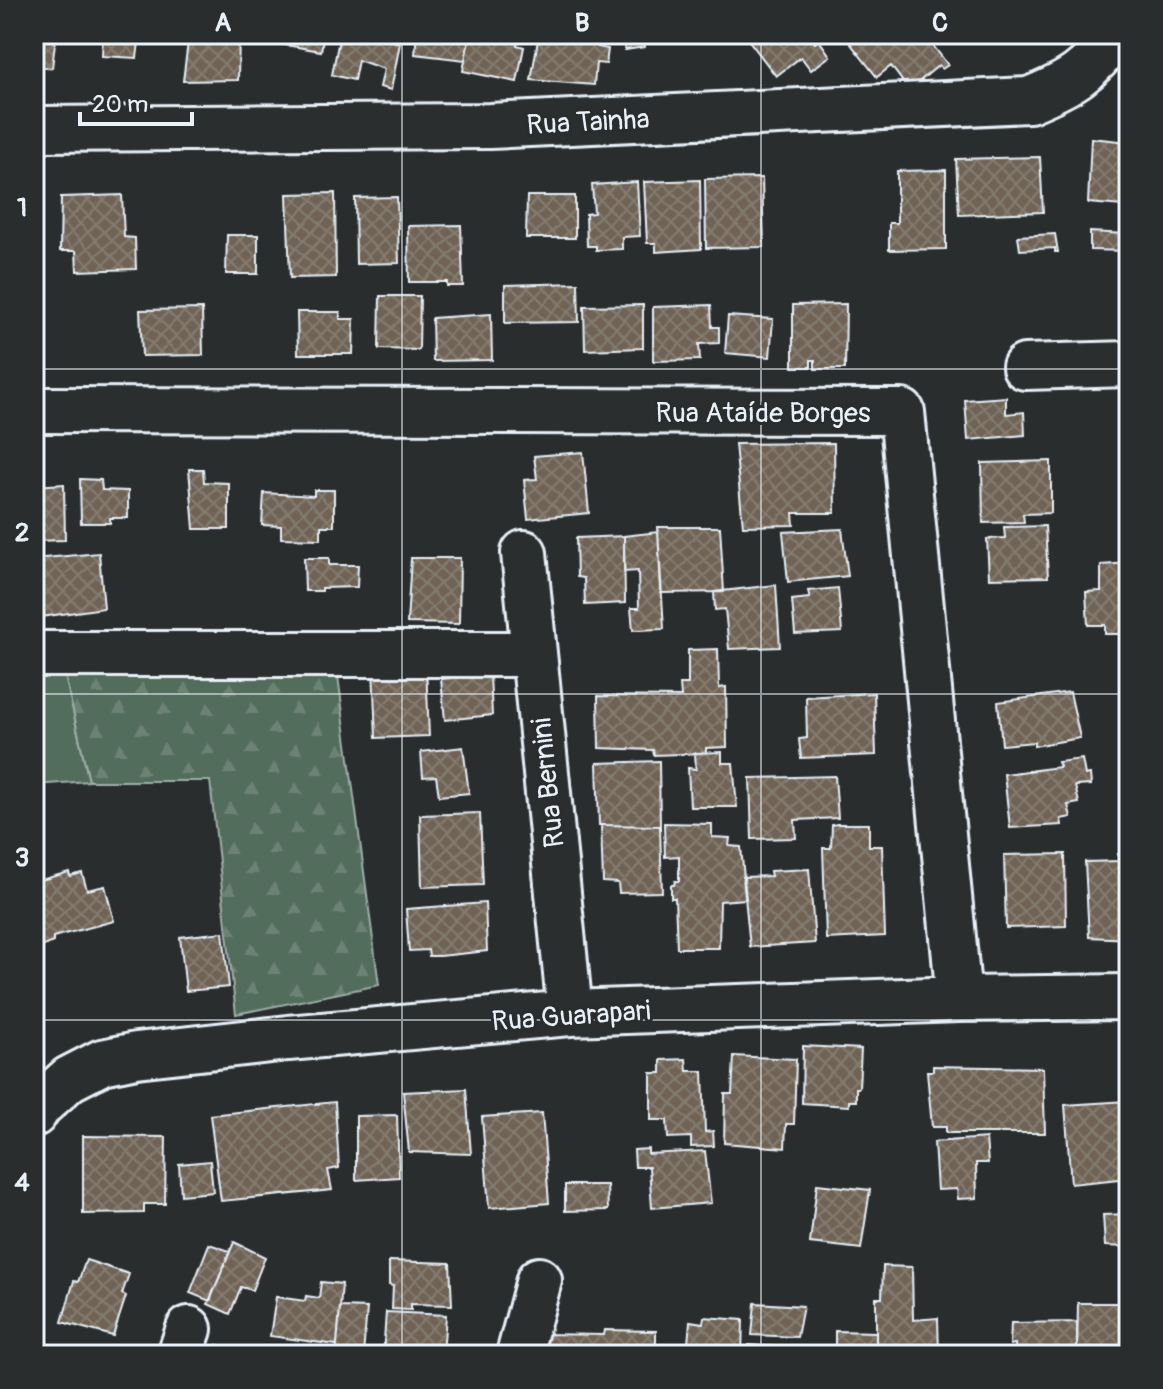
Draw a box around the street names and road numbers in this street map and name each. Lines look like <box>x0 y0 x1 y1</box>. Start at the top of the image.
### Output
street label: Rua Tainha <box>526 102 650 143</box>
street label: Rua Ataíde Borges <box>656 396 871 431</box>
street label: Rua Bernini <box>524 716 573 850</box>
street label: Rua Guarapari <box>490 993 652 1040</box>

